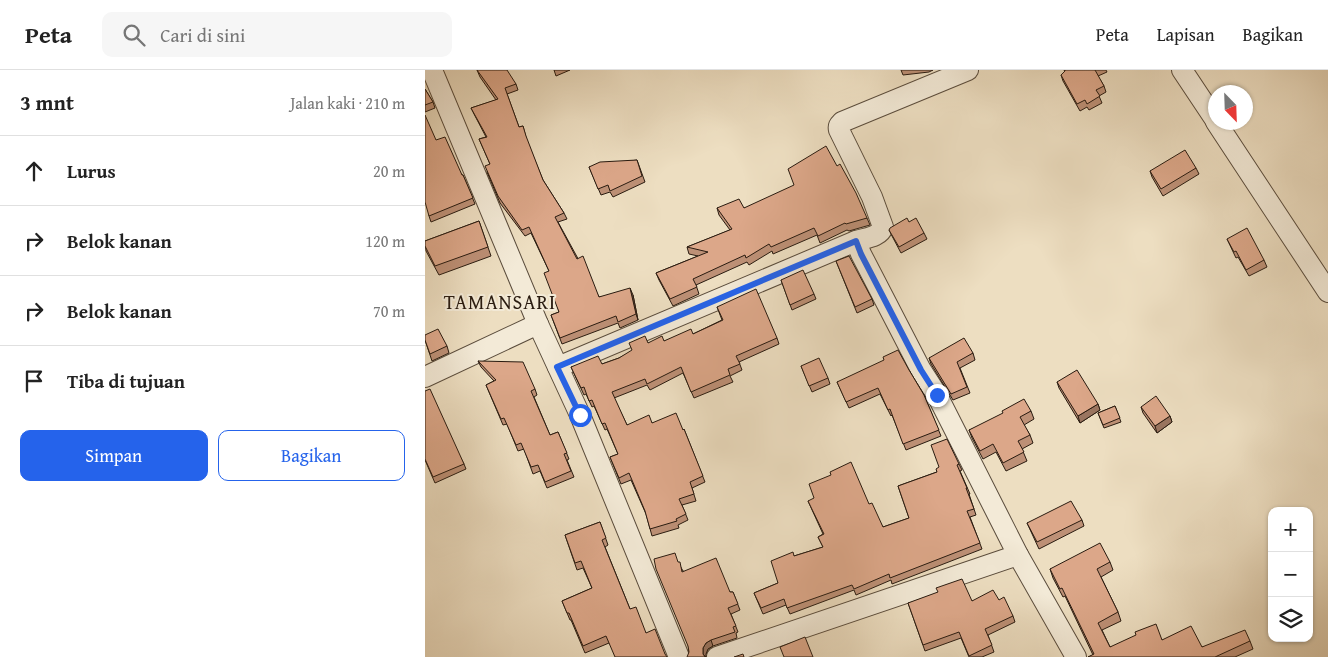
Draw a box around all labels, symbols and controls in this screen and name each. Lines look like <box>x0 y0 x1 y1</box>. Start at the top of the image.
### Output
search box <box>102 12 452 57</box>
text: Peta <box>25 17 72 52</box>
icon: search <box>120 21 148 49</box>
text: Cari di sini <box>160 21 245 49</box>
text: Peta <box>1096 21 1129 48</box>
text: Lapisan <box>1157 21 1215 48</box>
text: Bagikan <box>1243 21 1303 48</box>
north arrow <box>1208 85 1253 130</box>
text: 3 mnt <box>20 87 74 118</box>
text: Jalan kaki · 210 m <box>290 91 405 115</box>
icon: ahead <box>20 157 48 185</box>
text: Lurus <box>67 157 116 185</box>
text: 20 m <box>373 159 405 183</box>
icon: right <box>20 227 48 255</box>
text: Belok kanan <box>67 227 172 255</box>
text: 120 m <box>365 229 405 253</box>
district label: TAMANSARI <box>444 287 556 316</box>
icon: right <box>20 297 48 325</box>
text: Belok kanan <box>67 297 172 325</box>
text: 70 m <box>373 299 405 323</box>
icon: arrive <box>20 367 48 395</box>
text: Tiba di tujuan <box>67 367 185 395</box>
route end <box>926 384 949 407</box>
route start <box>569 404 592 427</box>
button: Simpan <box>20 430 208 481</box>
button: Bagikan <box>218 430 405 481</box>
map controls <box>1268 507 1313 642</box>
button: + <box>1268 507 1313 552</box>
button: − <box>1268 552 1313 597</box>
button: layers <box>1268 597 1313 642</box>

